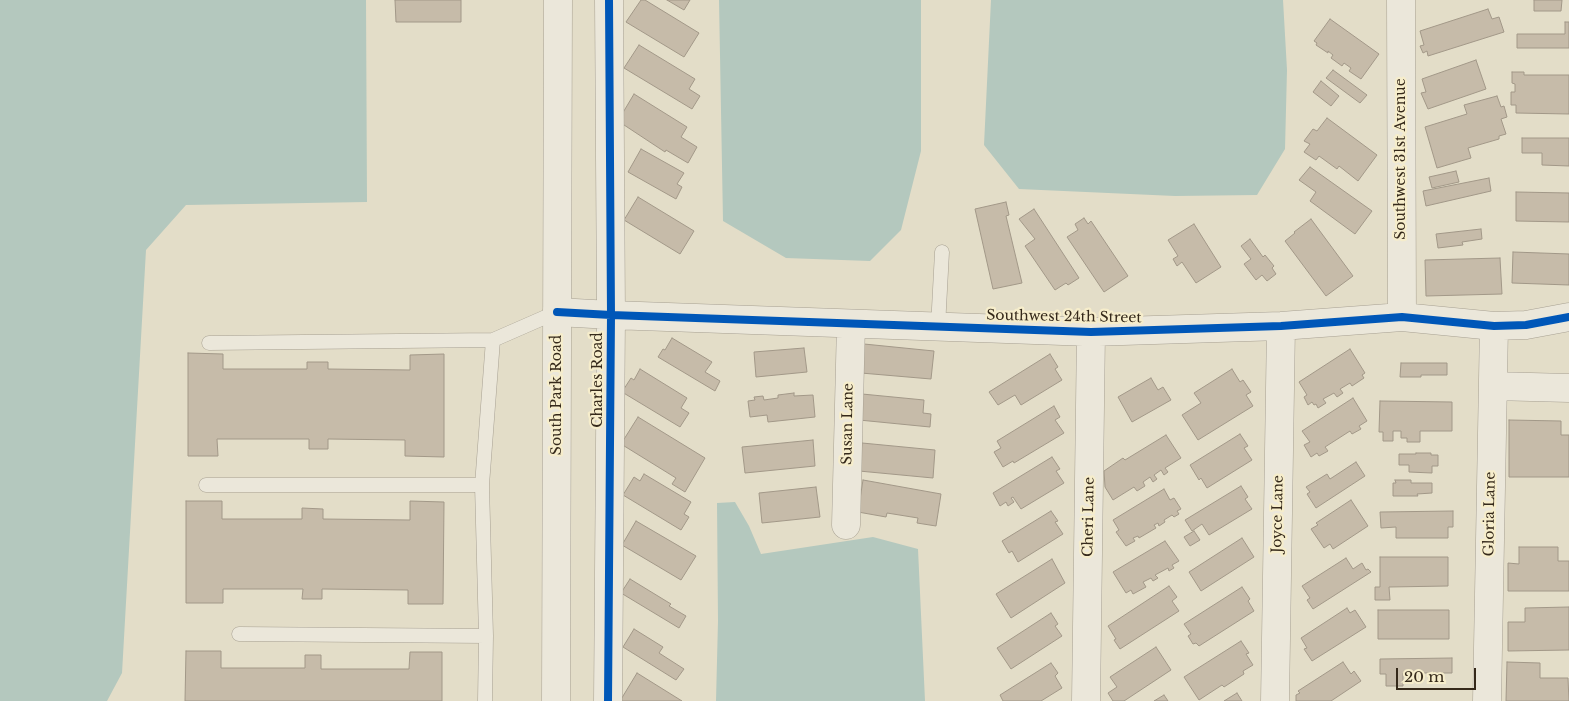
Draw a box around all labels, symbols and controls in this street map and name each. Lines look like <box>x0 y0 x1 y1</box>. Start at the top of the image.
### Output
street label: Southwest 31st Avenue <box>1393 78 1409 240</box>
street label: Southwest 24th Street <box>986 307 1142 327</box>
street label: Charles Road <box>590 332 606 428</box>
street label: South Park Road <box>549 335 565 455</box>
street label: Susan Lane <box>839 383 857 465</box>
street label: Gloria Lane <box>1481 472 1499 556</box>
street label: Joyce Lane <box>1269 475 1287 553</box>
street label: Cheri Lane <box>1080 477 1098 557</box>
scale bar <box>1399 658 1479 690</box>
text: 20 m <box>1404 667 1444 686</box>

